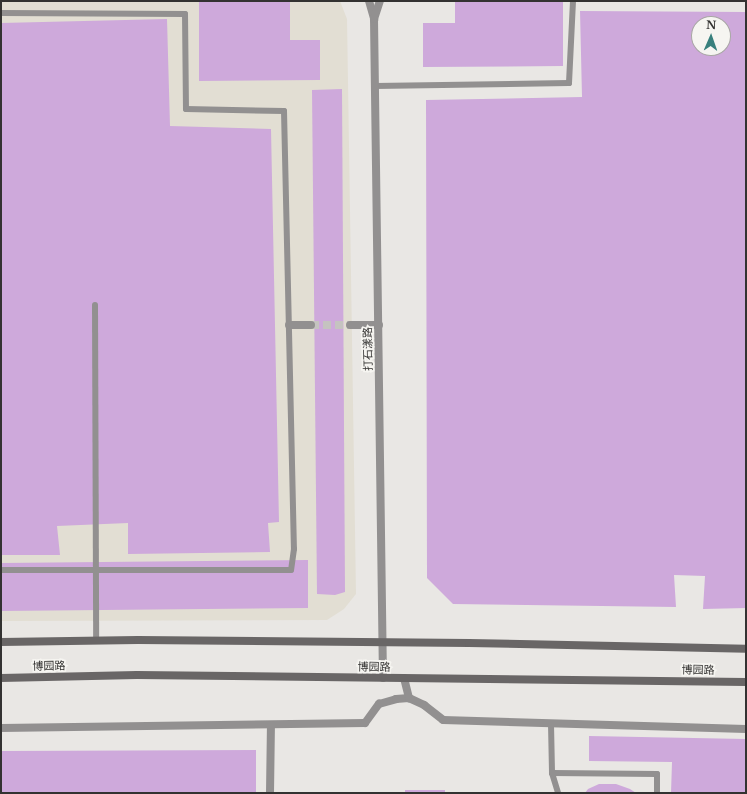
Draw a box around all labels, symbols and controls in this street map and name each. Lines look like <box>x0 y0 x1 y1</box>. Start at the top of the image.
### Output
north arrow <box>691 16 731 56</box>
text: N <box>706 18 717 32</box>
street label: 打石漾路 <box>361 327 375 371</box>
street label: 博园路 <box>32 659 66 673</box>
street label: 博园路 <box>357 660 391 674</box>
street label: 博园路 <box>681 663 715 677</box>

